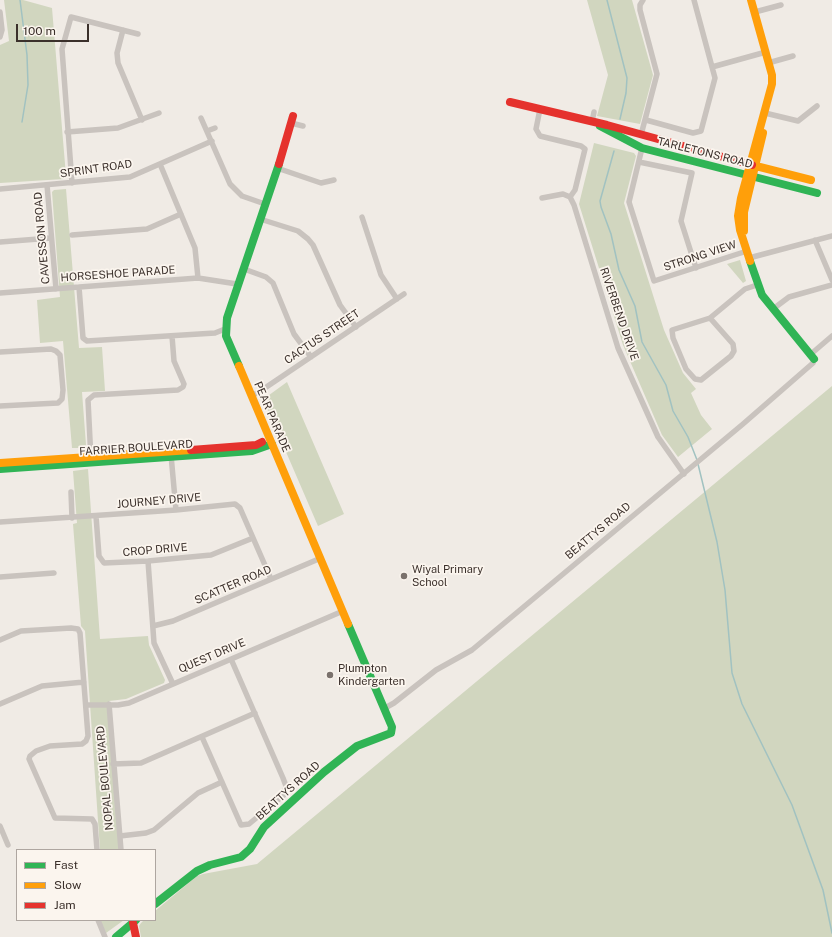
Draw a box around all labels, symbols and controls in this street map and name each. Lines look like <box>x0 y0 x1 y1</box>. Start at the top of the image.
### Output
scale bar <box>18 16 91 42</box>
text: 100 m <box>23 24 56 38</box>
street label: TARLETONS ROAD <box>656 135 754 171</box>
street label: SPRINT ROAD <box>59 157 133 181</box>
street label: CAVESSON ROAD <box>31 191 53 285</box>
street label: STRONG VIEW <box>662 238 738 274</box>
street label: HORSESHOE PARADE <box>60 263 176 285</box>
street label: RIVERBEND DRIVE <box>597 266 641 362</box>
street label: CACTUS STREET <box>282 307 362 367</box>
street label: PEAR PARADE <box>251 380 293 454</box>
street label: FARRIER BOULEVARD <box>79 437 193 459</box>
street label: JOURNEY DRIVE <box>116 491 202 511</box>
street label: BEATTYS ROAD <box>562 500 634 562</box>
street label: CROP DRIVE <box>122 541 188 559</box>
street label: SCATTER ROAD <box>193 563 273 607</box>
place label: Wiyal Primary School <box>412 563 483 589</box>
marker: Wiyal Primary School <box>399 571 409 581</box>
street label: QUEST DRIVE <box>177 636 247 676</box>
place label: Plumpton Kindergarten <box>338 662 405 688</box>
marker: Plumpton Kindergarten <box>325 670 335 680</box>
street label: NOPAL BOULEVARD <box>94 725 116 831</box>
street label: BEATTYS ROAD <box>253 759 323 823</box>
legend <box>16 849 156 921</box>
text: Fast <box>54 858 78 872</box>
text: Slow <box>54 878 81 892</box>
text: Jam <box>54 898 76 912</box>

